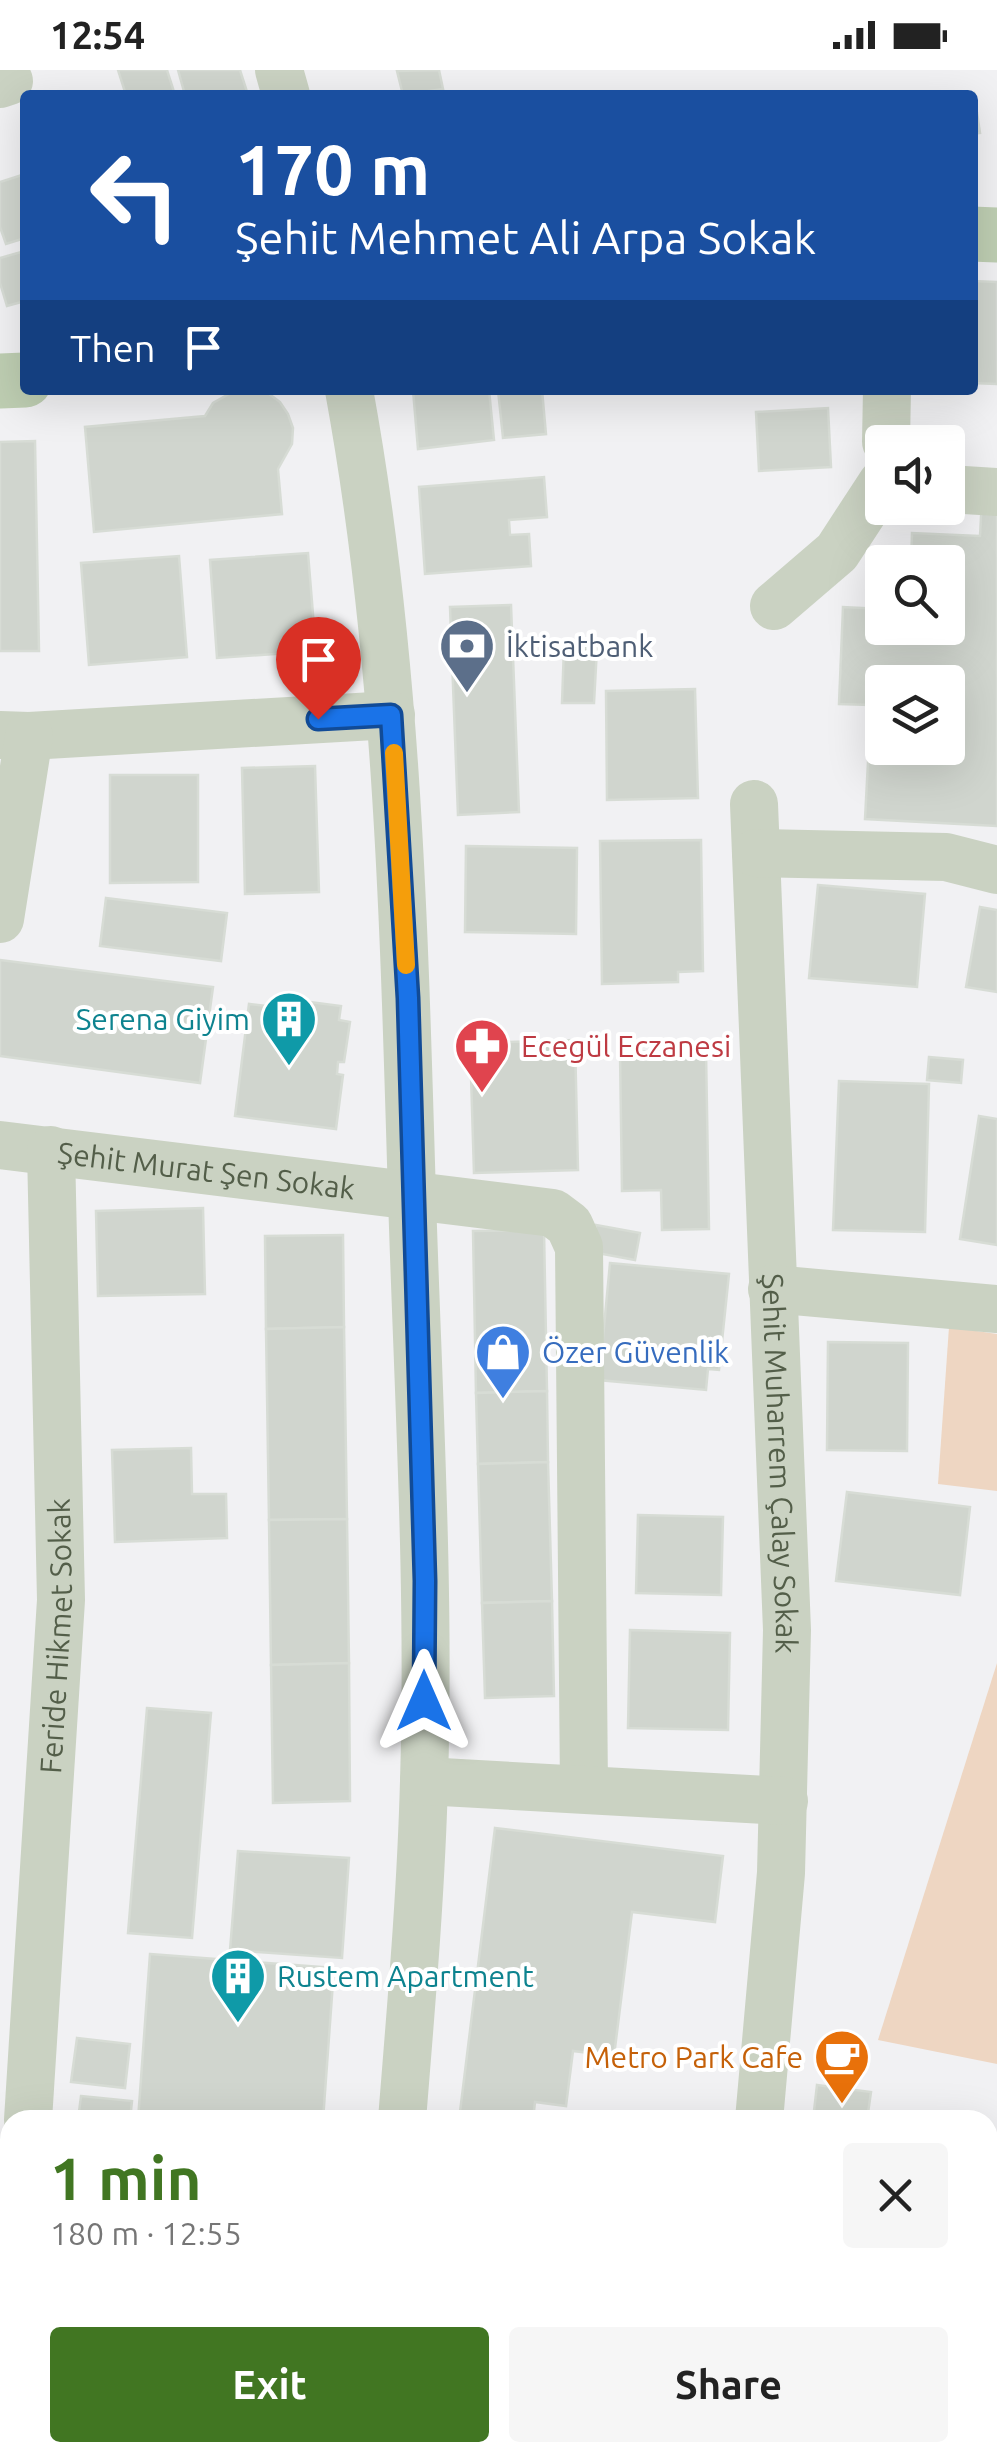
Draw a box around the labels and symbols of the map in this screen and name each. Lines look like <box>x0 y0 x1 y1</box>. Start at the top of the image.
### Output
bank icon: İktisatbank <box>437 616 497 695</box>
pin <box>276 617 361 720</box>
place label: İktisatbank <box>506 629 653 663</box>
building icon: Serena Giyim <box>259 989 319 1068</box>
place label: Serena Giyim <box>76 1002 250 1036</box>
pharmacy icon: Ecegül Eczanesi <box>452 1016 512 1095</box>
place label: Ecegül Eczanesi <box>521 1029 731 1063</box>
street label: Şehit Murat Şen Sokak <box>56 1135 357 1206</box>
street label: Şehit Muharrem Çalay Sokak <box>756 1273 804 1654</box>
shop icon: Özer Güvenlik <box>473 1322 533 1401</box>
place label: Özer Güvenlik <box>542 1335 729 1369</box>
street label: Feride Hikmet Sokak <box>33 1498 78 1775</box>
position arrow <box>372 1649 476 1753</box>
building icon: Rustem Apartment <box>208 1946 268 2025</box>
place label: Rustem Apartment <box>277 1959 534 1993</box>
cafe icon: Metro Park Cafe <box>812 2027 872 2106</box>
place label: Metro Park Cafe <box>585 2040 803 2074</box>

